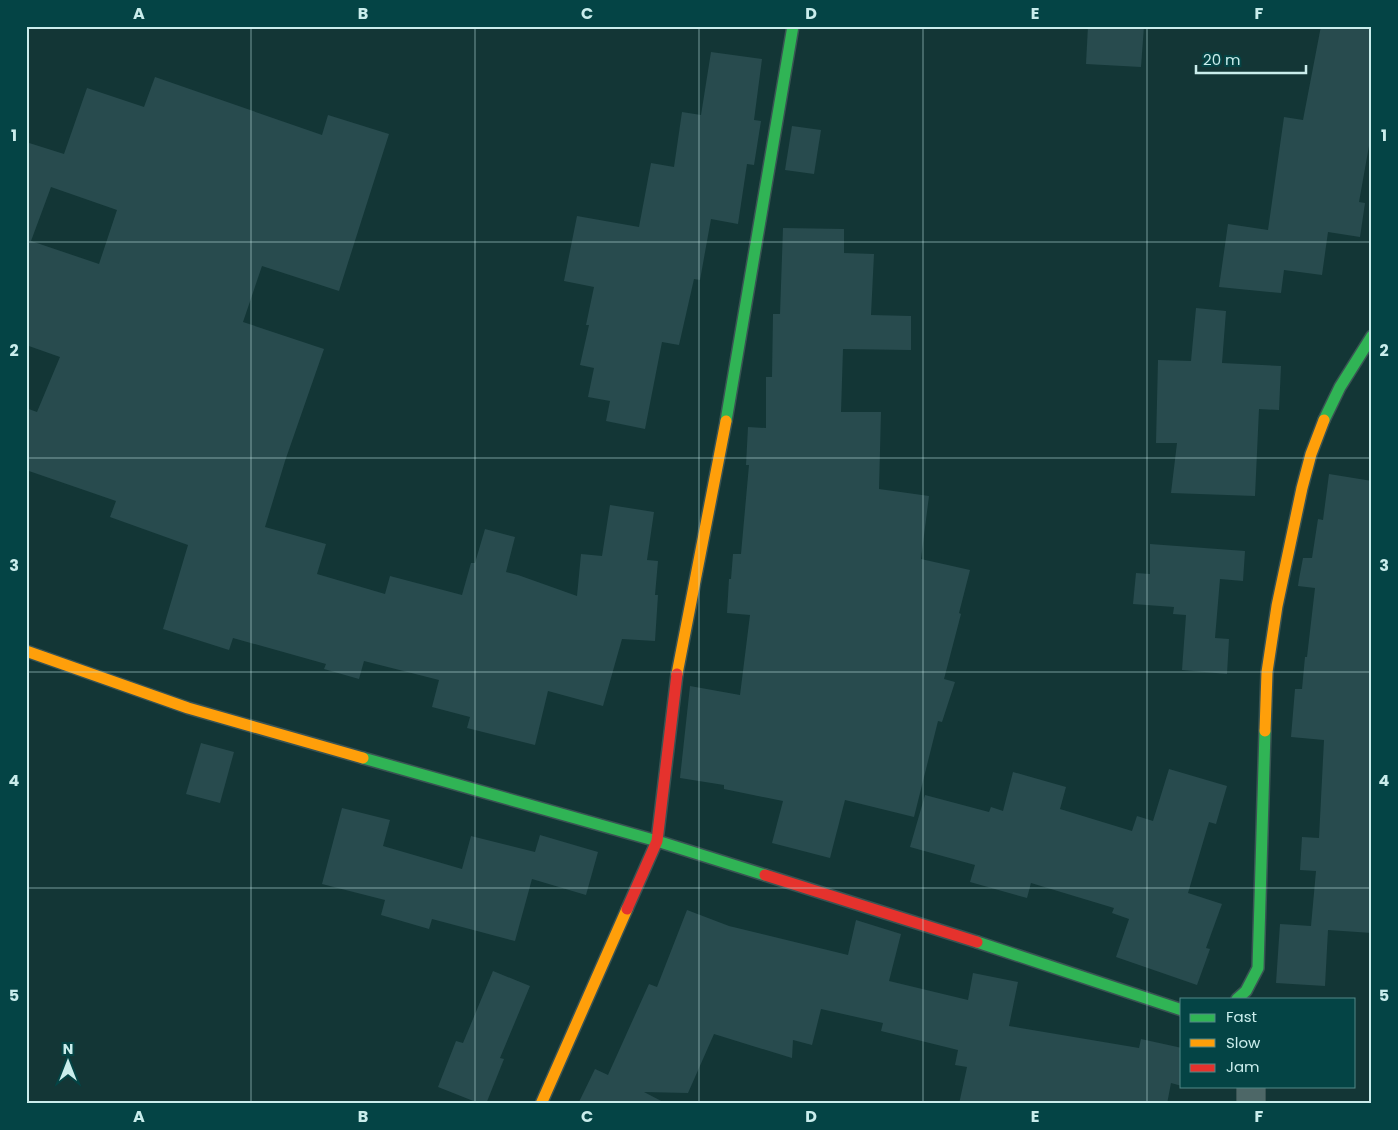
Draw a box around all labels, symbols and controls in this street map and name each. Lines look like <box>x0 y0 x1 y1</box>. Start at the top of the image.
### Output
text: A <box>133 2 145 25</box>
text: B <box>358 2 368 25</box>
text: C <box>581 2 593 25</box>
text: D <box>805 2 817 25</box>
text: E <box>1031 2 1039 25</box>
text: F <box>1255 2 1264 25</box>
scale bar <box>1196 42 1306 74</box>
text: 20 m <box>1203 49 1241 70</box>
text: 1 <box>11 124 17 147</box>
text: 1 <box>1381 124 1387 147</box>
text: 2 <box>9 339 19 362</box>
text: 2 <box>1379 339 1389 362</box>
text: 3 <box>9 554 19 577</box>
text: 3 <box>1379 554 1389 577</box>
text: 4 <box>9 769 20 792</box>
text: 4 <box>1379 769 1390 792</box>
text: 5 <box>9 984 19 1007</box>
text: 5 <box>1379 984 1389 1007</box>
legend <box>1180 998 1356 1088</box>
text: Fast <box>1226 1006 1257 1027</box>
text: Slow <box>1226 1032 1261 1053</box>
north arrow <box>42 1038 92 1088</box>
text: N <box>63 1039 73 1059</box>
text: Jam <box>1226 1056 1260 1077</box>
text: A <box>133 1105 145 1128</box>
text: B <box>358 1105 368 1128</box>
text: C <box>581 1105 593 1128</box>
text: D <box>805 1105 817 1128</box>
text: E <box>1031 1105 1039 1128</box>
text: F <box>1255 1105 1264 1128</box>

